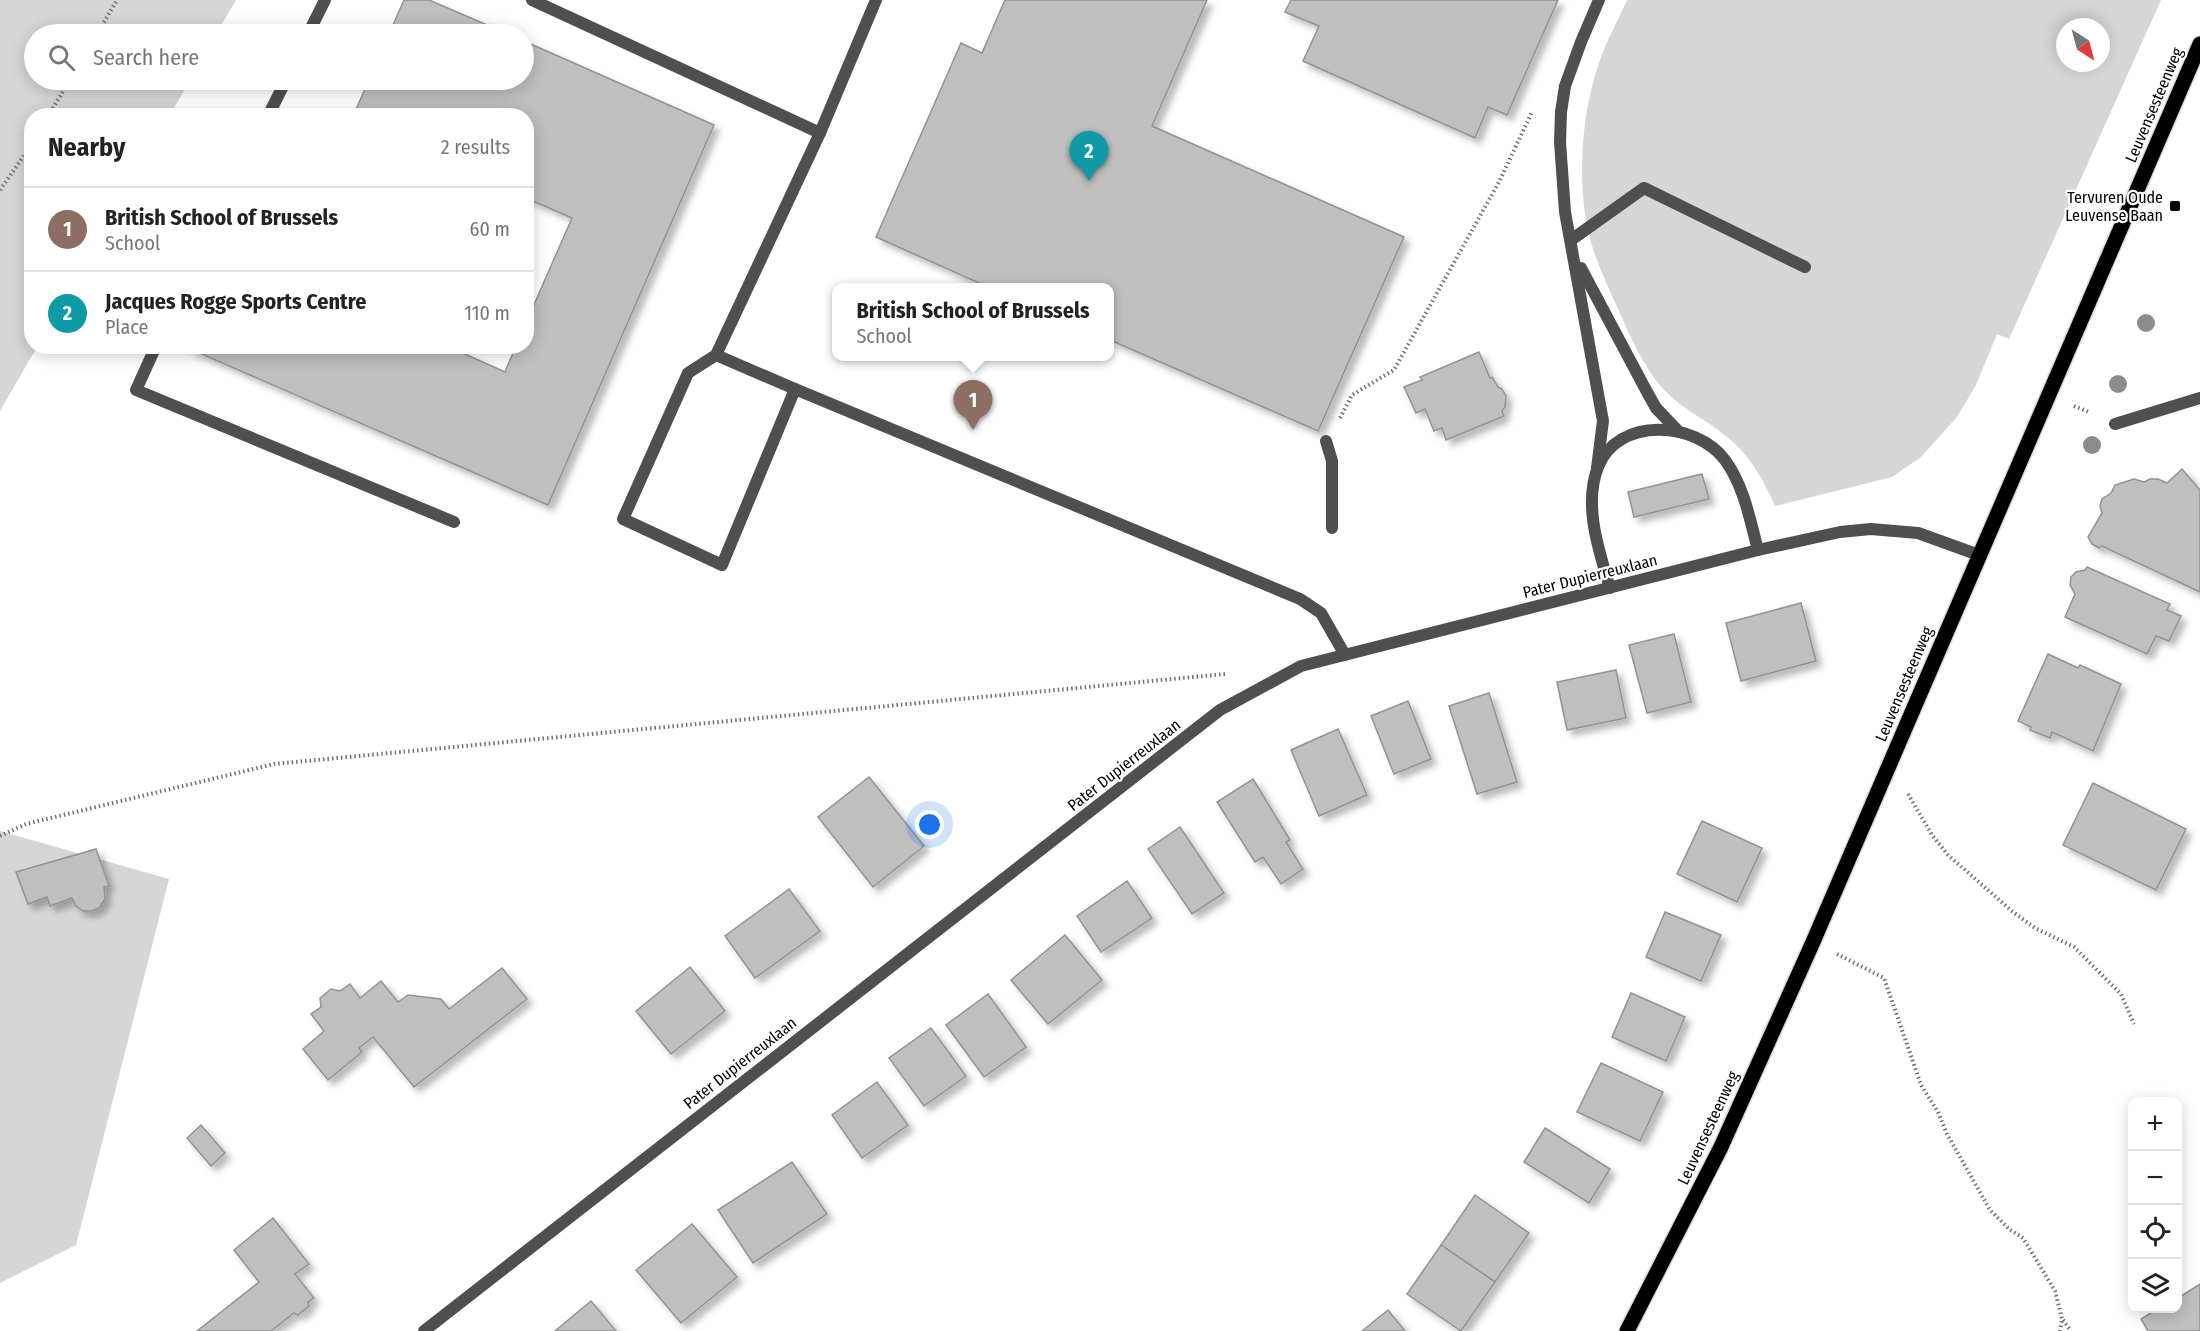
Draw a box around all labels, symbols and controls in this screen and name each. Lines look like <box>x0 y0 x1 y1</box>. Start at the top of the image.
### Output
north arrow <box>2056 18 2110 72</box>
search box <box>24 24 534 90</box>
icon: search <box>45 41 78 74</box>
text: Search here <box>93 44 199 71</box>
street label: Leuvensesteenweg <box>2121 44 2187 165</box>
text: Nearby <box>48 132 125 163</box>
pin: 2 <box>1070 132 1108 181</box>
text: 2 results <box>441 135 510 159</box>
place label: Tervuren Oude Leuvense Baan <box>2065 188 2163 225</box>
marker: Tervuren Oude Leuvense Baan <box>2168 199 2182 213</box>
text: British School of Brussels <box>105 204 338 231</box>
text: 1 <box>63 217 72 241</box>
text: 60 m <box>470 217 510 241</box>
text: School <box>105 231 160 255</box>
popup <box>832 283 1114 361</box>
text: Jacques Rogge Sports Centre <box>105 288 366 315</box>
text: British School of Brussels <box>856 297 1090 324</box>
text: 2 <box>63 301 72 325</box>
text: 110 m <box>464 301 510 325</box>
text: Place <box>105 315 148 339</box>
text: School <box>856 324 912 348</box>
pin: 1 <box>954 380 992 430</box>
street label: Pater Dupierreuxlaan <box>1521 550 1659 602</box>
street label: Leuvensesteenweg <box>1871 623 1937 744</box>
street label: Pater Dupierreuxlaan <box>1064 715 1184 815</box>
your location <box>915 810 944 839</box>
street label: Pater Dupierreuxlaan <box>680 1013 800 1113</box>
street label: Leuvensesteenweg <box>1673 1068 1743 1188</box>
map controls <box>2128 1097 2182 1313</box>
button: + <box>2128 1097 2182 1151</box>
button: − <box>2128 1151 2182 1205</box>
button: locate <box>2128 1205 2182 1259</box>
button: layers <box>2128 1259 2182 1313</box>

